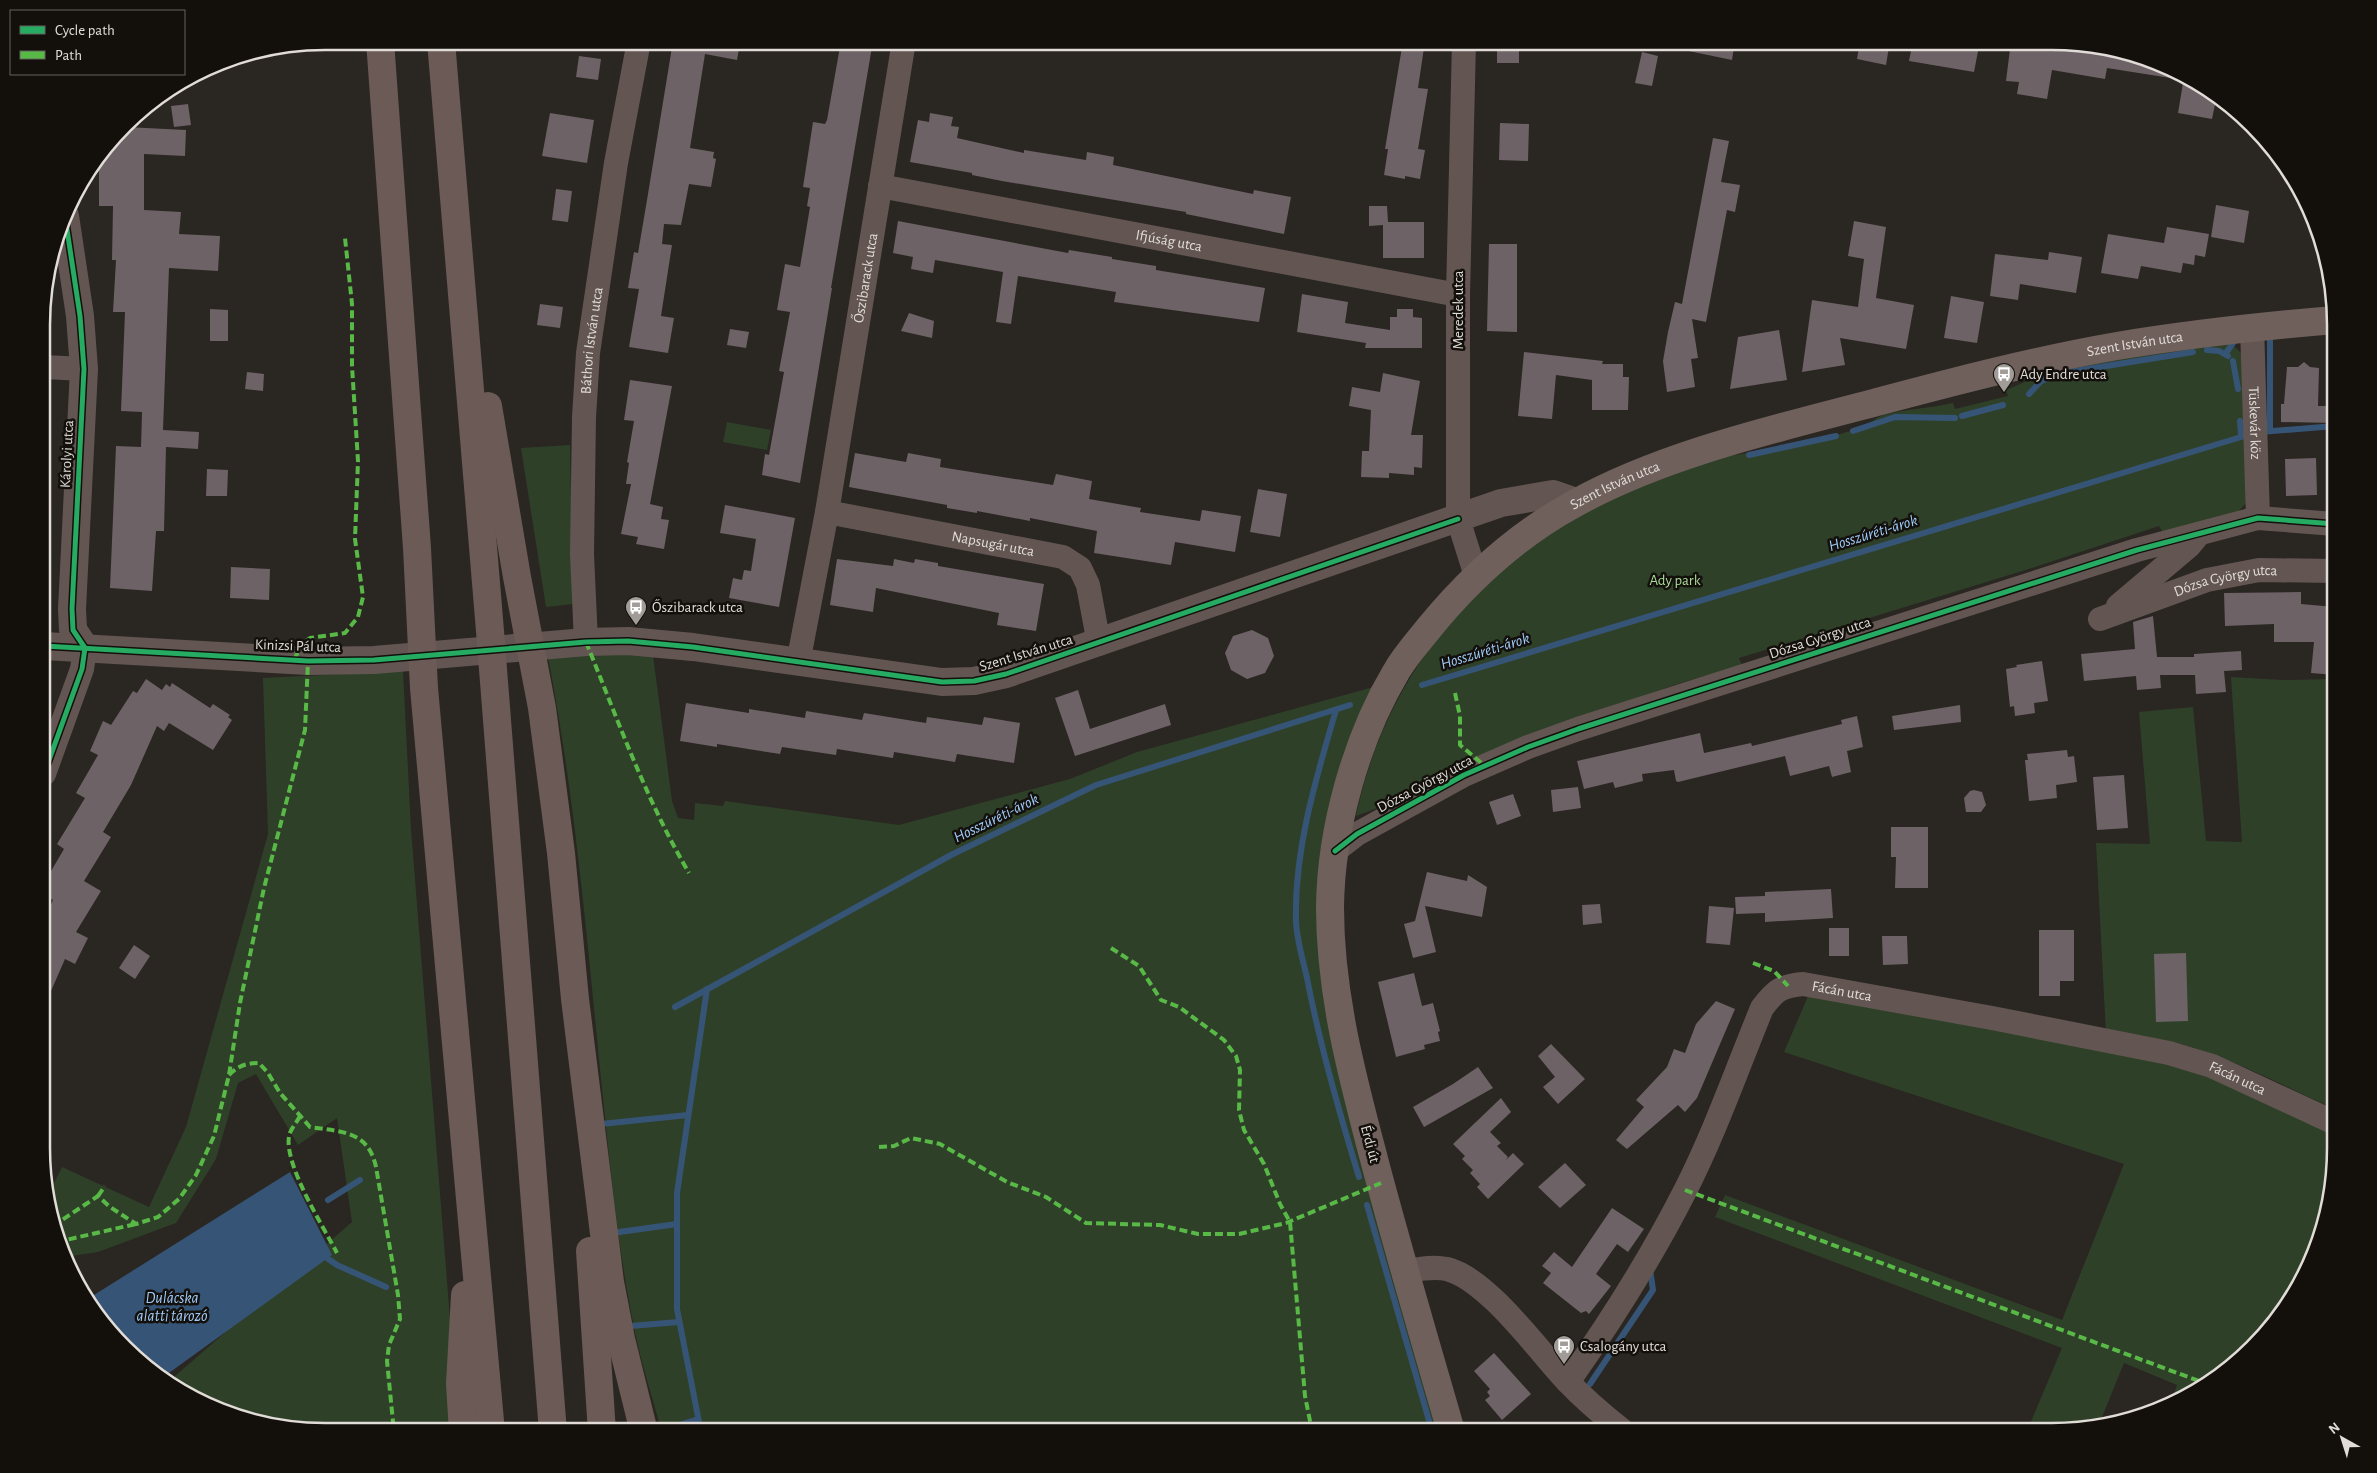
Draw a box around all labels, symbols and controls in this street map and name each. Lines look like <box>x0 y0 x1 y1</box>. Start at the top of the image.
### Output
legend <box>10 10 185 75</box>
text: Cycle path <box>55 23 115 38</box>
text: Path <box>55 48 82 63</box>
street label: Ifjúság utca <box>1134 227 1203 254</box>
street label: Őszibarack utca <box>850 232 880 324</box>
street label: Meredek utca <box>1451 270 1466 349</box>
street label: Báthori István utca <box>578 286 605 395</box>
street label: Szent István utca <box>2086 329 2184 359</box>
bus stop icon: Ady Endre utca <box>1992 362 2016 393</box>
place label: Ady Endre utca <box>2020 367 2107 382</box>
street label: Tüskevár köz <box>2246 386 2264 460</box>
street label: Károlyi utca <box>58 420 76 488</box>
street label: Szent István utca <box>1567 458 1662 512</box>
water label: Hosszúréti-árok <box>1827 512 1919 554</box>
street label: Napsugár utca <box>950 528 1036 559</box>
street label: Dózsa György utca <box>2172 562 2277 599</box>
park label: Ady park <box>1649 573 1701 588</box>
bus stop icon: Őszibarack utca <box>624 595 648 626</box>
place label: Őszibarack utca <box>652 599 743 615</box>
street label: Dózsa György utca <box>1767 614 1873 661</box>
water label: Hosszúréti-árok <box>1439 630 1531 672</box>
street label: Szent István utca <box>977 632 1075 674</box>
street label: Kinizsi Pál utca <box>255 637 341 655</box>
street label: Dózsa György utca <box>1375 752 1475 815</box>
water label: Hosszúréti-árok <box>951 791 1041 845</box>
street label: Fácán utca <box>1811 978 1873 1004</box>
street label: Fácán utca <box>2207 1058 2268 1097</box>
street label: Érdi út <box>1358 1123 1384 1165</box>
water label: Dulácska alatti tározó <box>136 1290 208 1324</box>
bus stop icon: Csalogány utca <box>1552 1334 1576 1365</box>
place label: Csalogány utca <box>1580 1339 1666 1354</box>
north arrow <box>2317 1413 2367 1463</box>
text: N <box>2326 1420 2343 1437</box>

